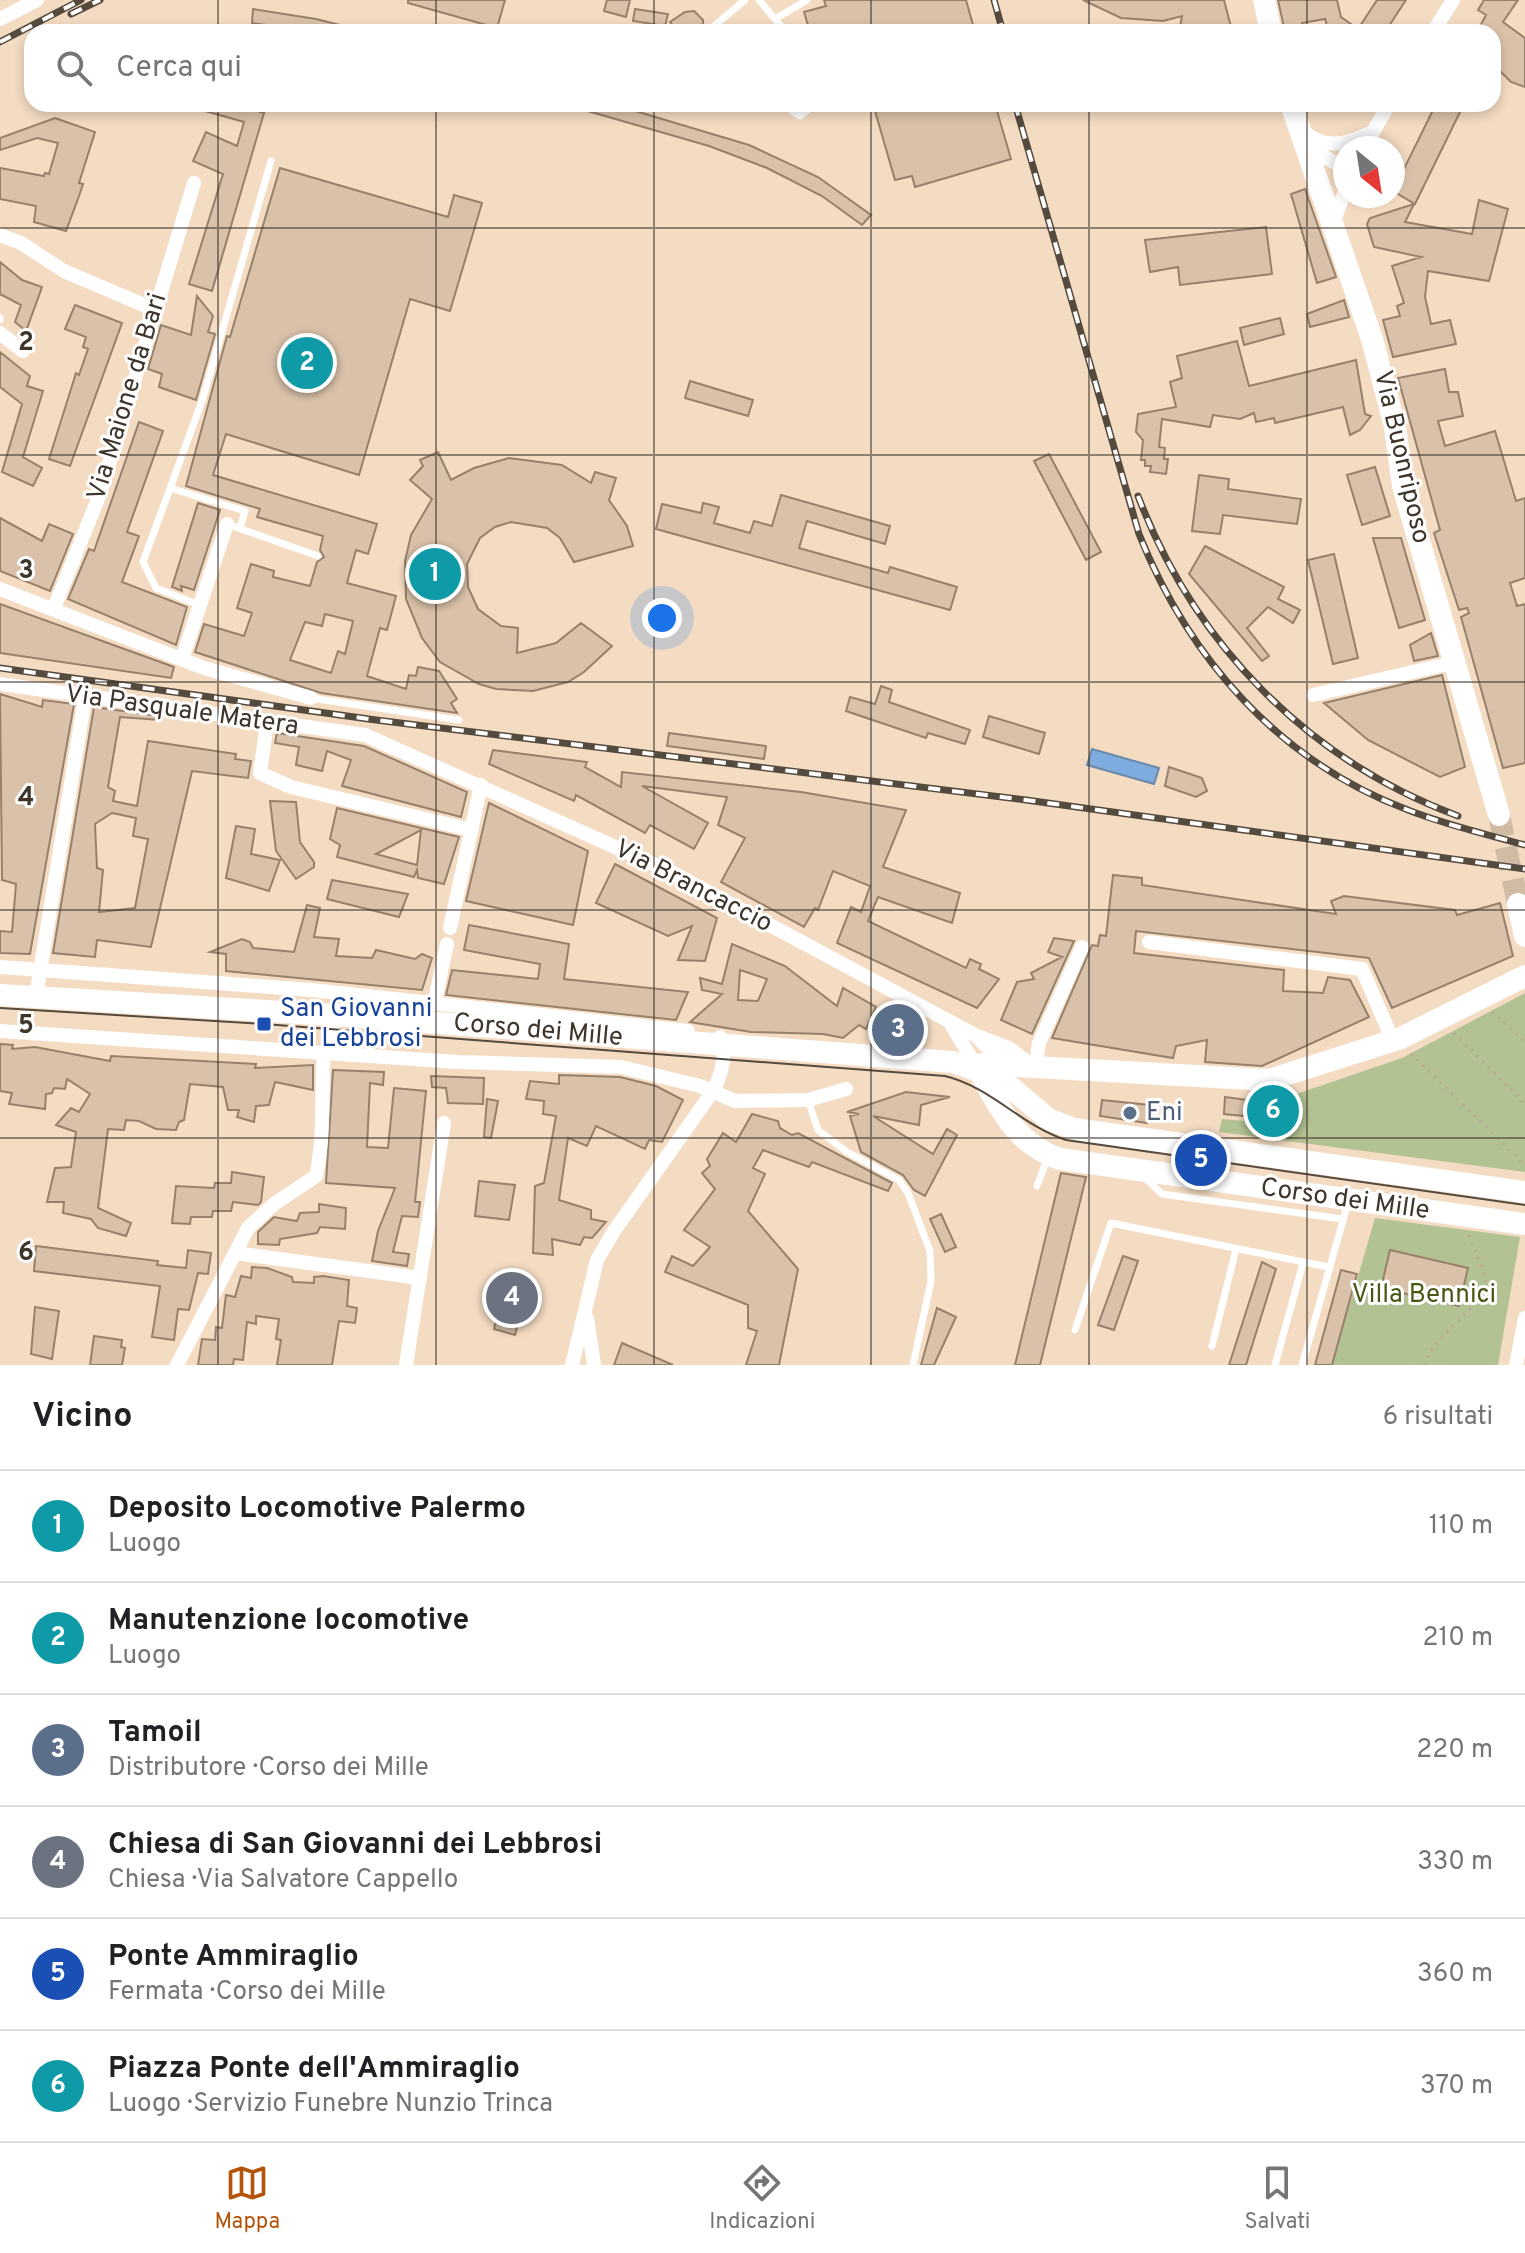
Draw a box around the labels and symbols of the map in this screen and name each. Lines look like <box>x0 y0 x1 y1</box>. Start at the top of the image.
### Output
north arrow <box>1333 136 1405 208</box>
street label: Via Maione da Bari <box>81 289 175 505</box>
text: 2 <box>18 327 34 360</box>
pin: 2 <box>281 333 333 393</box>
street label: Via Buonriposo <box>1365 367 1437 547</box>
pin: 1 <box>409 544 461 604</box>
text: 3 <box>18 555 34 588</box>
your location <box>642 598 682 638</box>
street label: Via Pasquale Matera <box>63 678 301 744</box>
text: 4 <box>18 782 34 815</box>
street label: Via Brancaccio <box>608 833 778 941</box>
place label: San Giovanni dei Lebbrosi <box>280 993 432 1056</box>
pin: 3 <box>872 1000 924 1060</box>
street label: Corso dei Mille <box>452 1007 624 1055</box>
text: 5 <box>18 1010 34 1043</box>
marker: San Giovanni dei Lebbrosi <box>255 1015 273 1033</box>
pin: 6 <box>1247 1081 1299 1141</box>
place label: Eni <box>1146 1097 1183 1130</box>
marker: Eni <box>1121 1104 1139 1122</box>
pin: 5 <box>1175 1130 1227 1190</box>
street label: Corso dei Mille <box>1258 1172 1432 1228</box>
text: 6 <box>18 1237 34 1270</box>
pin: 4 <box>486 1268 538 1328</box>
park label: Villa Bennici <box>1352 1279 1496 1312</box>

